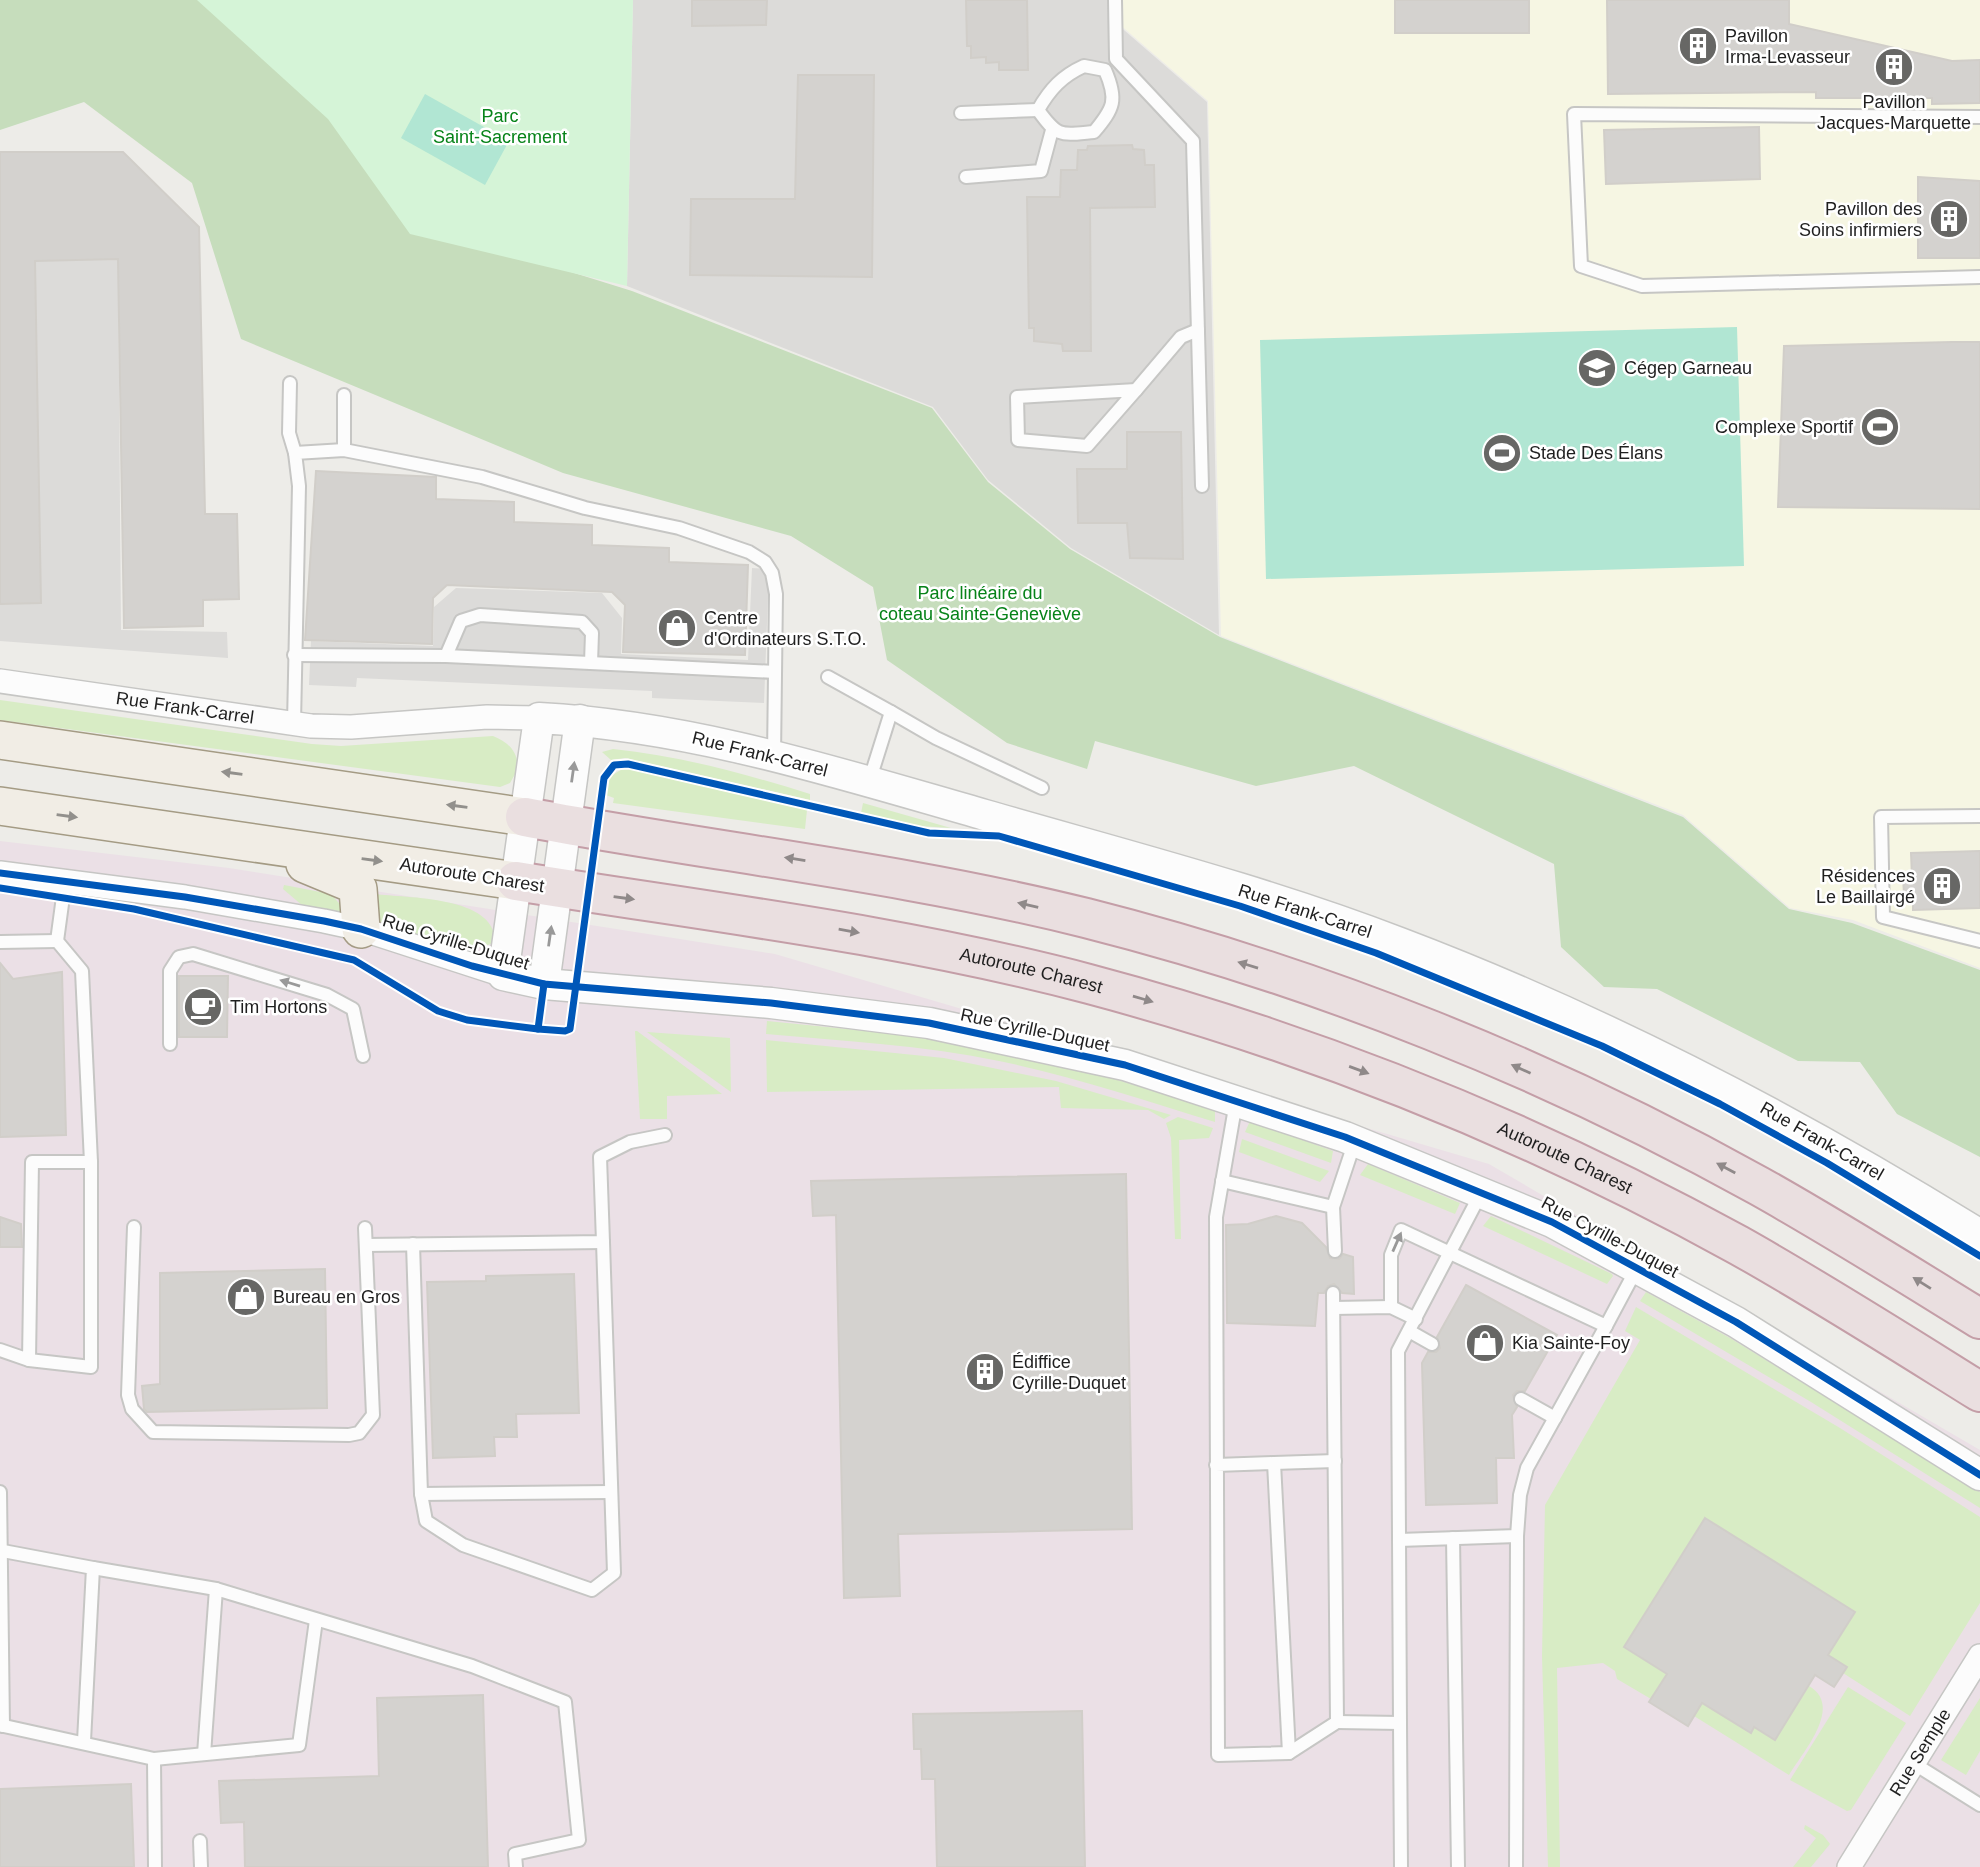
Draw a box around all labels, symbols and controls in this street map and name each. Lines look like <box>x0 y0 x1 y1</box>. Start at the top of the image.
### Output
building icon: Pavillon Irma-Levasseur <box>1677 25 1719 67</box>
place label: Pavillon Irma-Levasseur <box>1725 26 1850 67</box>
building icon: Pavillon Jacques-Marquette <box>1873 46 1915 88</box>
place label: Pavillon Jacques-Marquette <box>1817 92 1971 133</box>
park label: Parc Saint-Sacrement <box>433 106 567 147</box>
building icon: Pavillon des Soins infirmiers <box>1928 198 1970 240</box>
place label: Pavillon des Soins infirmiers <box>1799 199 1922 240</box>
school or university icon: Cégep Garneau <box>1576 347 1618 389</box>
place label: Cégep Garneau <box>1624 358 1752 378</box>
sports icon: Complexe Sportif <box>1859 406 1901 448</box>
place label: Complexe Sportif <box>1715 417 1854 437</box>
sports icon: Stade Des Élans <box>1481 432 1523 474</box>
place label: Stade Des Élans <box>1529 443 1663 463</box>
park label: Parc linéaire du coteau Sainte-Geneviève <box>879 583 1081 624</box>
shop icon: Centre d'Ordinateurs S.T.O. <box>656 607 698 649</box>
place label: Centre d'Ordinateurs S.T.O. <box>704 608 867 649</box>
street label: Rue Frank-Carrel <box>115 688 255 728</box>
street label: Rue Frank-Carrel <box>690 727 830 781</box>
one-way arrow <box>567 761 578 783</box>
one-way arrow <box>221 767 243 778</box>
one-way arrow <box>446 800 468 811</box>
one-way arrow <box>56 810 78 821</box>
one-way arrow <box>784 853 806 864</box>
street label: Autoroute Charest <box>398 854 546 896</box>
one-way arrow <box>361 855 383 866</box>
building icon: Résidences Le Baillairgé <box>1921 865 1963 907</box>
place label: Résidences Le Baillairgé <box>1816 866 1915 907</box>
street label: Rue Frank-Carrel <box>1236 880 1374 942</box>
one-way arrow <box>614 892 636 903</box>
one-way arrow <box>1017 899 1039 910</box>
street label: Rue Cyrille-Duquet <box>380 910 532 974</box>
one-way arrow <box>545 925 556 947</box>
one-way arrow <box>838 926 860 937</box>
street label: Autoroute Charest <box>958 944 1105 997</box>
one-way arrow <box>1237 959 1258 969</box>
one-way arrow <box>279 978 300 988</box>
cafe icon: Tim Hortons <box>182 986 224 1028</box>
one-way arrow <box>1132 994 1153 1004</box>
place label: Tim Hortons <box>230 997 327 1017</box>
street label: Rue Cyrille-Duquet <box>959 1004 1111 1056</box>
one-way arrow <box>1511 1063 1531 1075</box>
one-way arrow <box>1348 1065 1369 1076</box>
street label: Rue Frank-Carrel <box>1757 1098 1887 1184</box>
street label: Autoroute Charest <box>1495 1118 1636 1198</box>
one-way arrow <box>1716 1162 1736 1174</box>
street label: Rue Cyrille-Duquet <box>1538 1192 1682 1282</box>
one-way arrow <box>1391 1231 1402 1252</box>
shop icon: Bureau en Gros <box>225 1276 267 1318</box>
one-way arrow <box>1912 1277 1932 1290</box>
place label: Bureau en Gros <box>273 1287 400 1307</box>
shop icon: Kia Sainte-Foy <box>1464 1322 1506 1364</box>
place label: Kia Sainte-Foy <box>1512 1333 1630 1353</box>
building icon: Édiffice Cyrille-Duquet <box>964 1351 1006 1393</box>
place label: Édiffice Cyrille-Duquet <box>1012 1352 1126 1393</box>
street label: Rue Semple <box>1886 1705 1955 1800</box>

